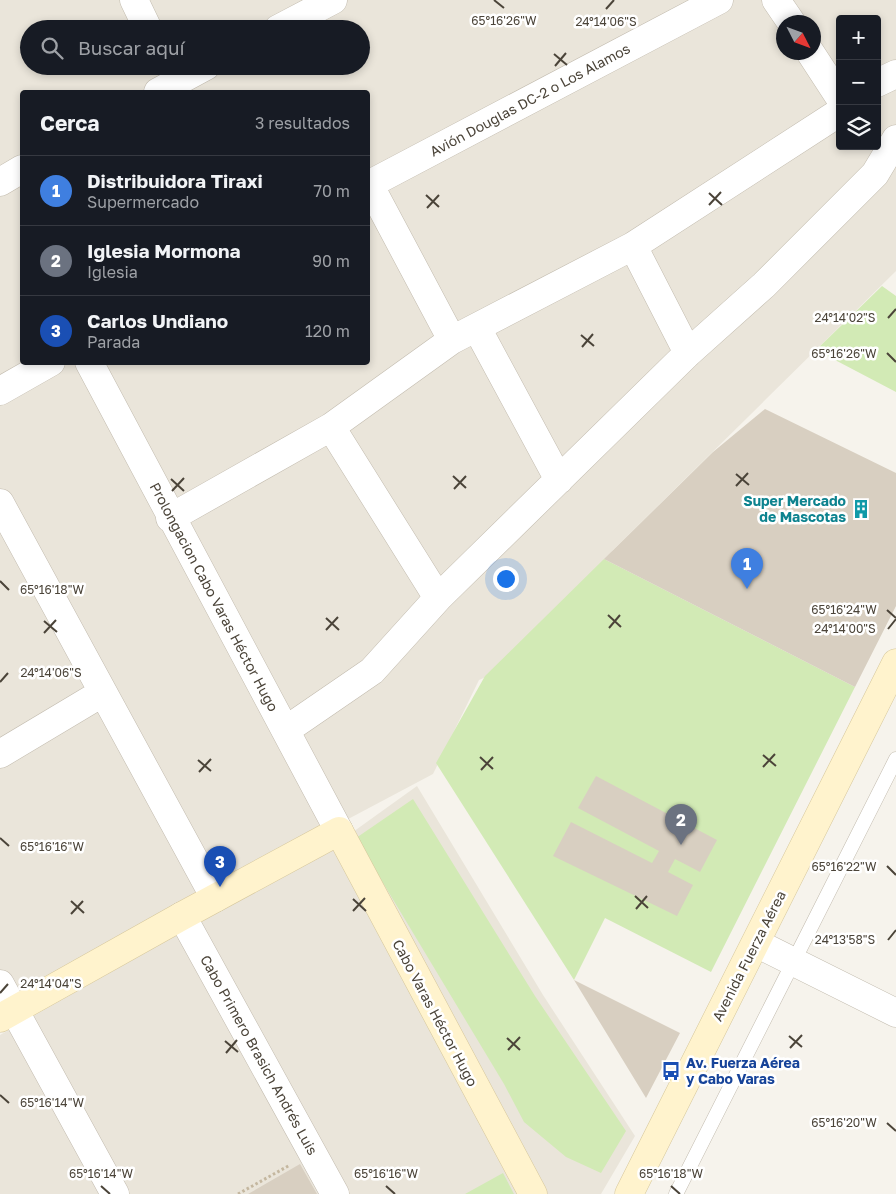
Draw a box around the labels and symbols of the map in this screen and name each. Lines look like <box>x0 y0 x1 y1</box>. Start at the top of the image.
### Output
text: 65°16'26"W <box>471 13 537 28</box>
text: 24°14'06"S <box>575 14 637 29</box>
north arrow <box>776 15 821 60</box>
street label: Avión Douglas DC-2 o Los Alamos <box>427 39 633 160</box>
text: 24°14'02"S <box>815 310 876 325</box>
text: 65°16'26"W <box>811 346 877 361</box>
street label: Prolongacion Cabo Varas Héctor Hugo <box>147 479 282 714</box>
place label: Super Mercado de Mascotas <box>743 492 846 525</box>
building icon: Super Mercado de Mascotas <box>850 498 872 520</box>
pin: 1 <box>731 548 763 589</box>
your location <box>493 566 519 592</box>
text: 65°16'18"W <box>20 582 85 597</box>
text: 65°16'24"W <box>811 602 877 617</box>
text: 24°14'00"S <box>814 621 876 636</box>
text: 24°14'06"S <box>20 665 82 680</box>
pin: 2 <box>665 804 697 845</box>
text: 65°16'16"W <box>20 839 85 854</box>
pin: 3 <box>204 846 236 887</box>
text: 65°16'22"W <box>812 859 877 874</box>
street label: Avenida Fuerza Aérea <box>708 888 789 1024</box>
text: 24°13'58"S <box>815 932 876 947</box>
street label: Cabo Varas Héctor Hugo <box>389 936 481 1089</box>
street label: Cabo Primero Brasich Andrés Luis <box>197 952 322 1158</box>
text: 24°14'04"S <box>20 976 82 991</box>
place label: Av. Fuerza Aérea y Cabo Varas <box>686 1054 800 1087</box>
bus stop icon: Av. Fuerza Aérea y Cabo Varas <box>660 1060 682 1082</box>
text: 65°16'14"W <box>20 1095 85 1110</box>
text: 65°16'20"W <box>811 1115 877 1130</box>
text: 65°16'14"W <box>69 1166 134 1181</box>
text: 65°16'16"W <box>354 1166 419 1181</box>
text: 65°16'18"W <box>639 1166 704 1181</box>

